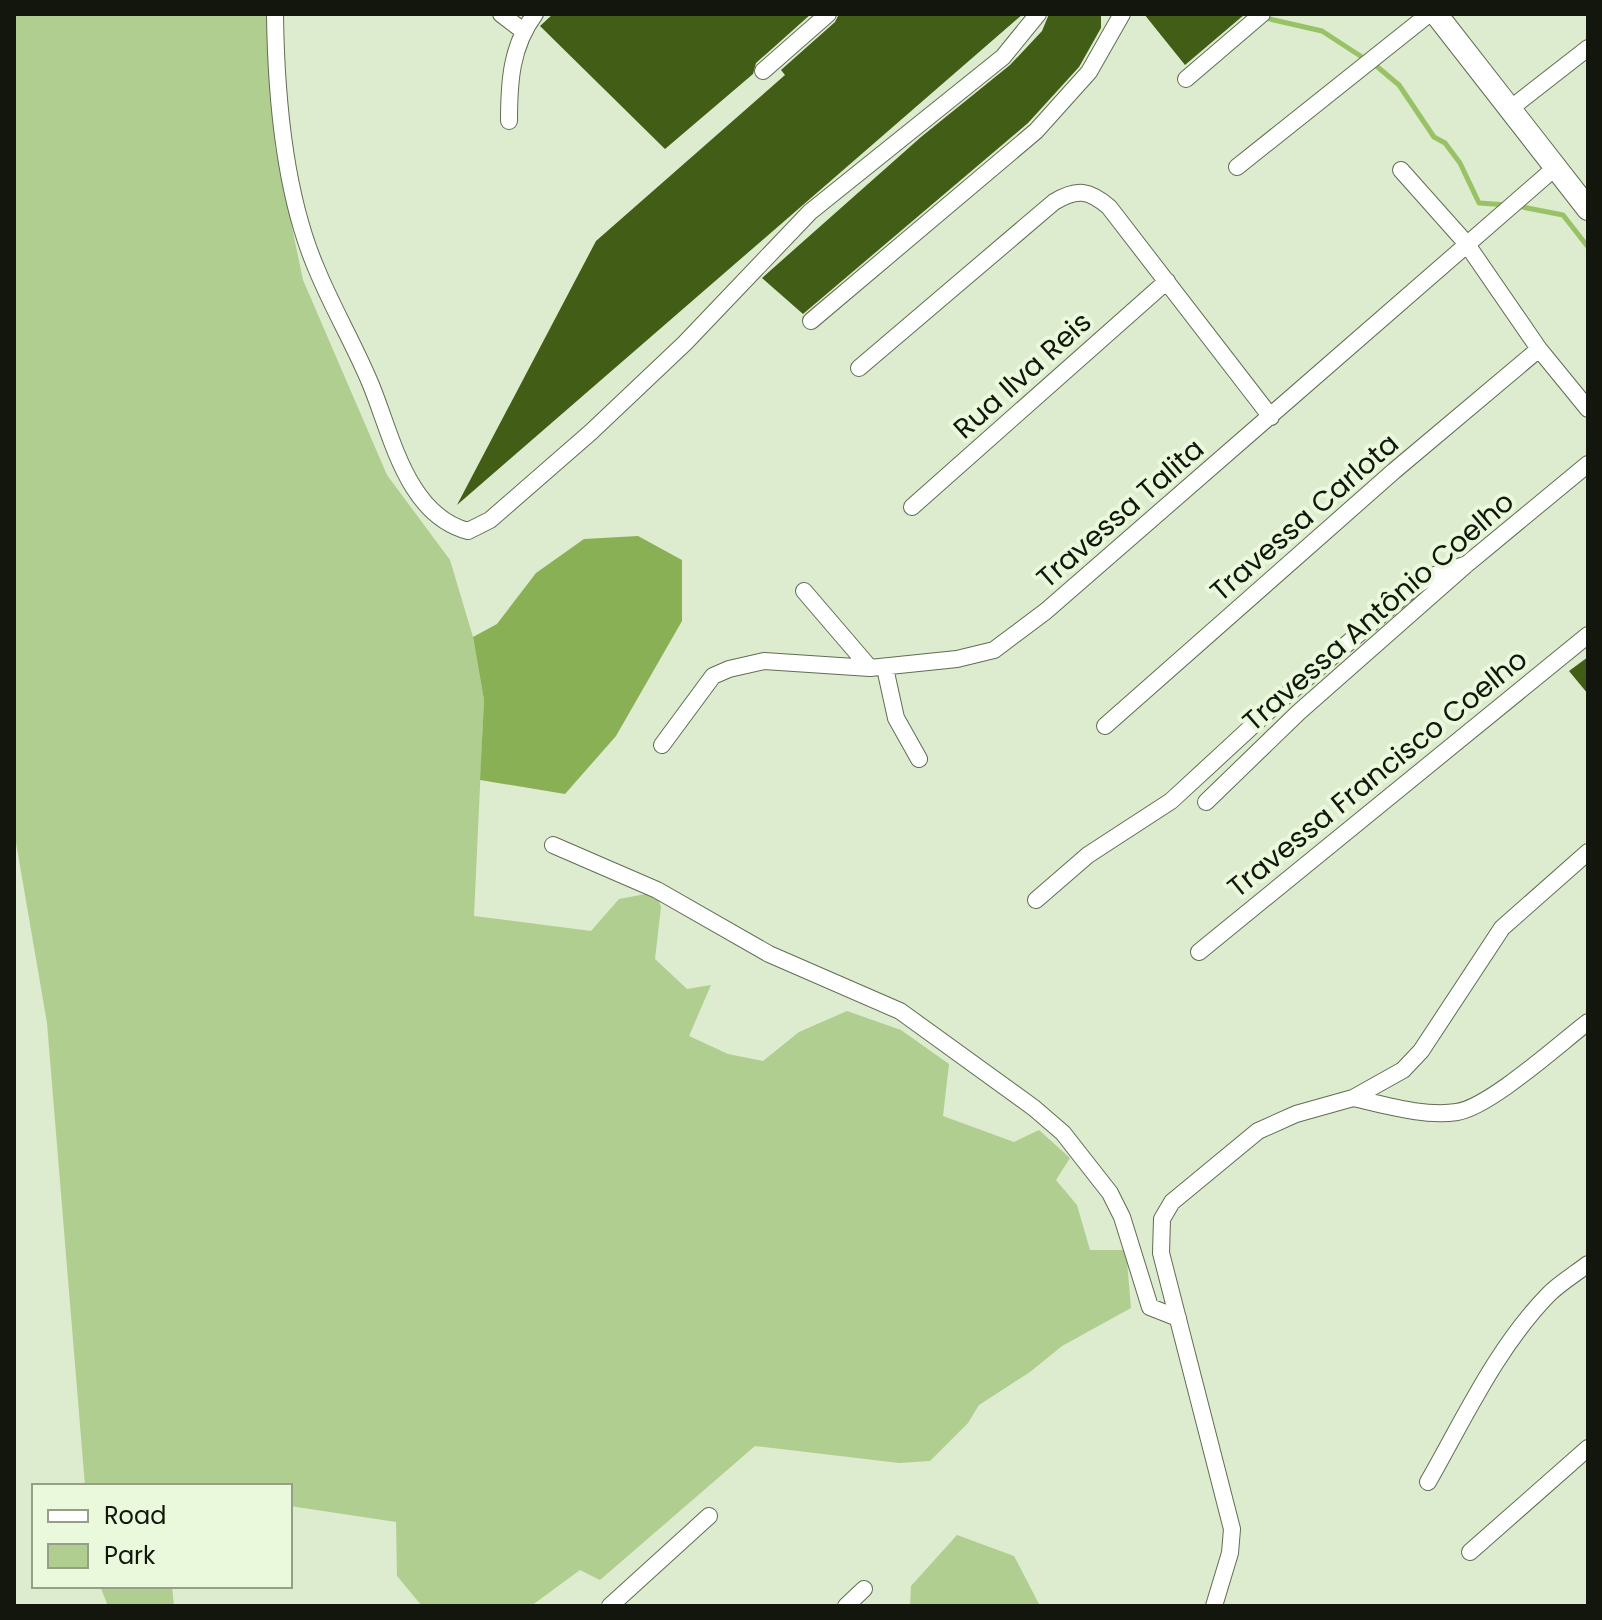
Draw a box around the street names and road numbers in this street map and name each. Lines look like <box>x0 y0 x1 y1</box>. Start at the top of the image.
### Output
street label: Rua Ilva Reis <box>945 303 1100 448</box>
street label: Travessa Carlota <box>1202 425 1407 610</box>
street label: Travessa Talita <box>1028 430 1212 597</box>
street label: Travessa Antônio Coelho <box>1234 483 1522 740</box>
street label: Travessa Francisco Coelho <box>1219 640 1535 907</box>

